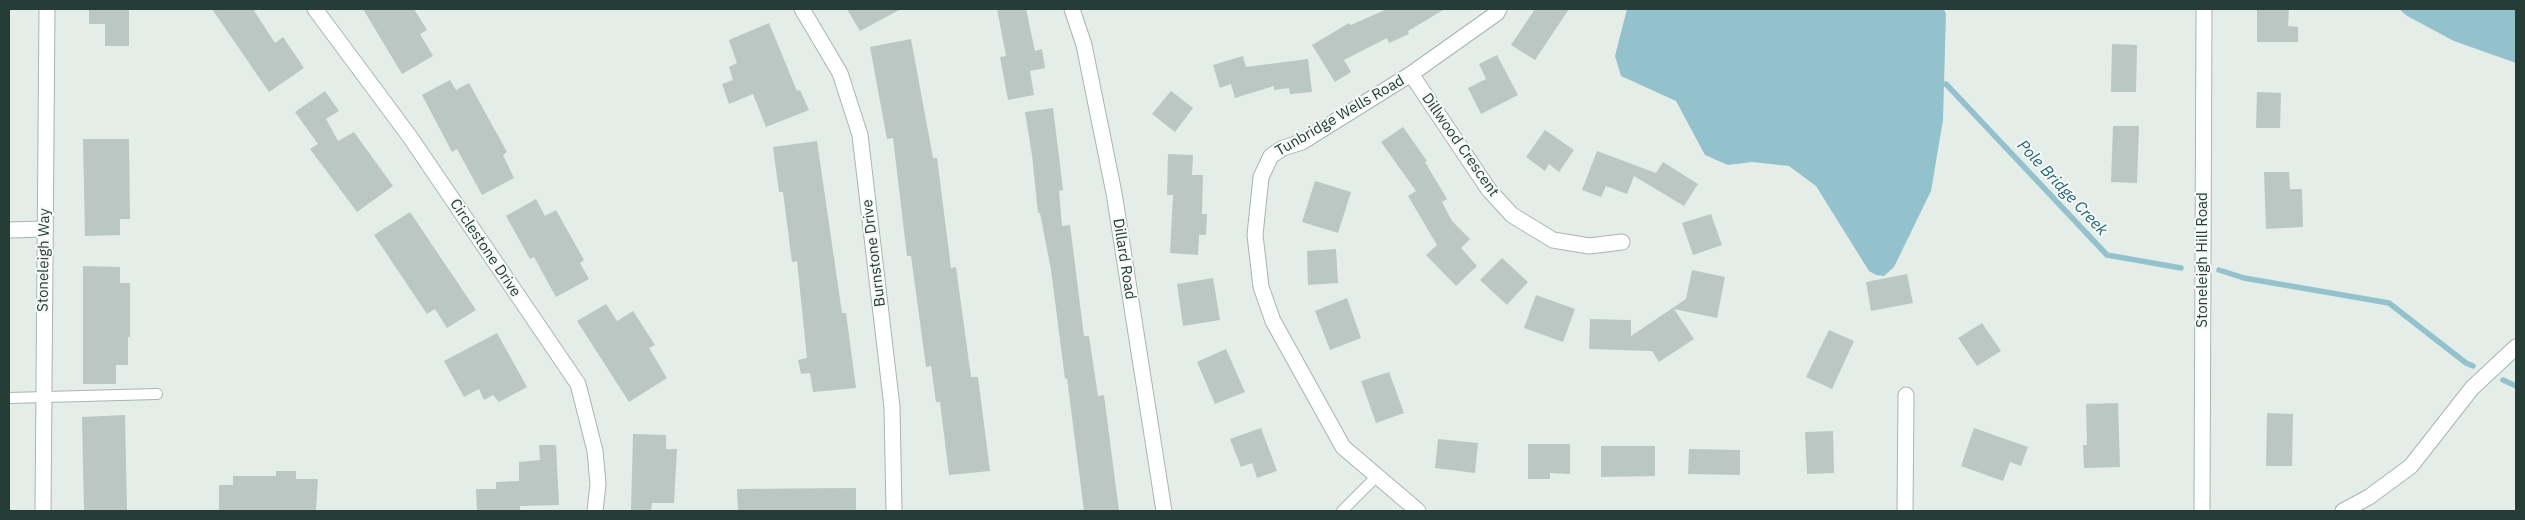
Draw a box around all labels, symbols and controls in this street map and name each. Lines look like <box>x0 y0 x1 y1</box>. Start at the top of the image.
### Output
street label: Tunbridge Wells Road <box>1272 72 1408 160</box>
street label: Dillwood Crescent <box>1418 90 1502 200</box>
water label: Pole Bridge Creek <box>2013 136 2111 240</box>
street label: Stoneleigh Hill Road <box>2194 192 2212 328</box>
street label: Circlestone Drive <box>446 196 524 300</box>
street label: Burnstone Drive <box>858 198 890 308</box>
street label: Stoneleigh Way <box>34 208 54 312</box>
street label: Dillard Road <box>1109 217 1139 301</box>

